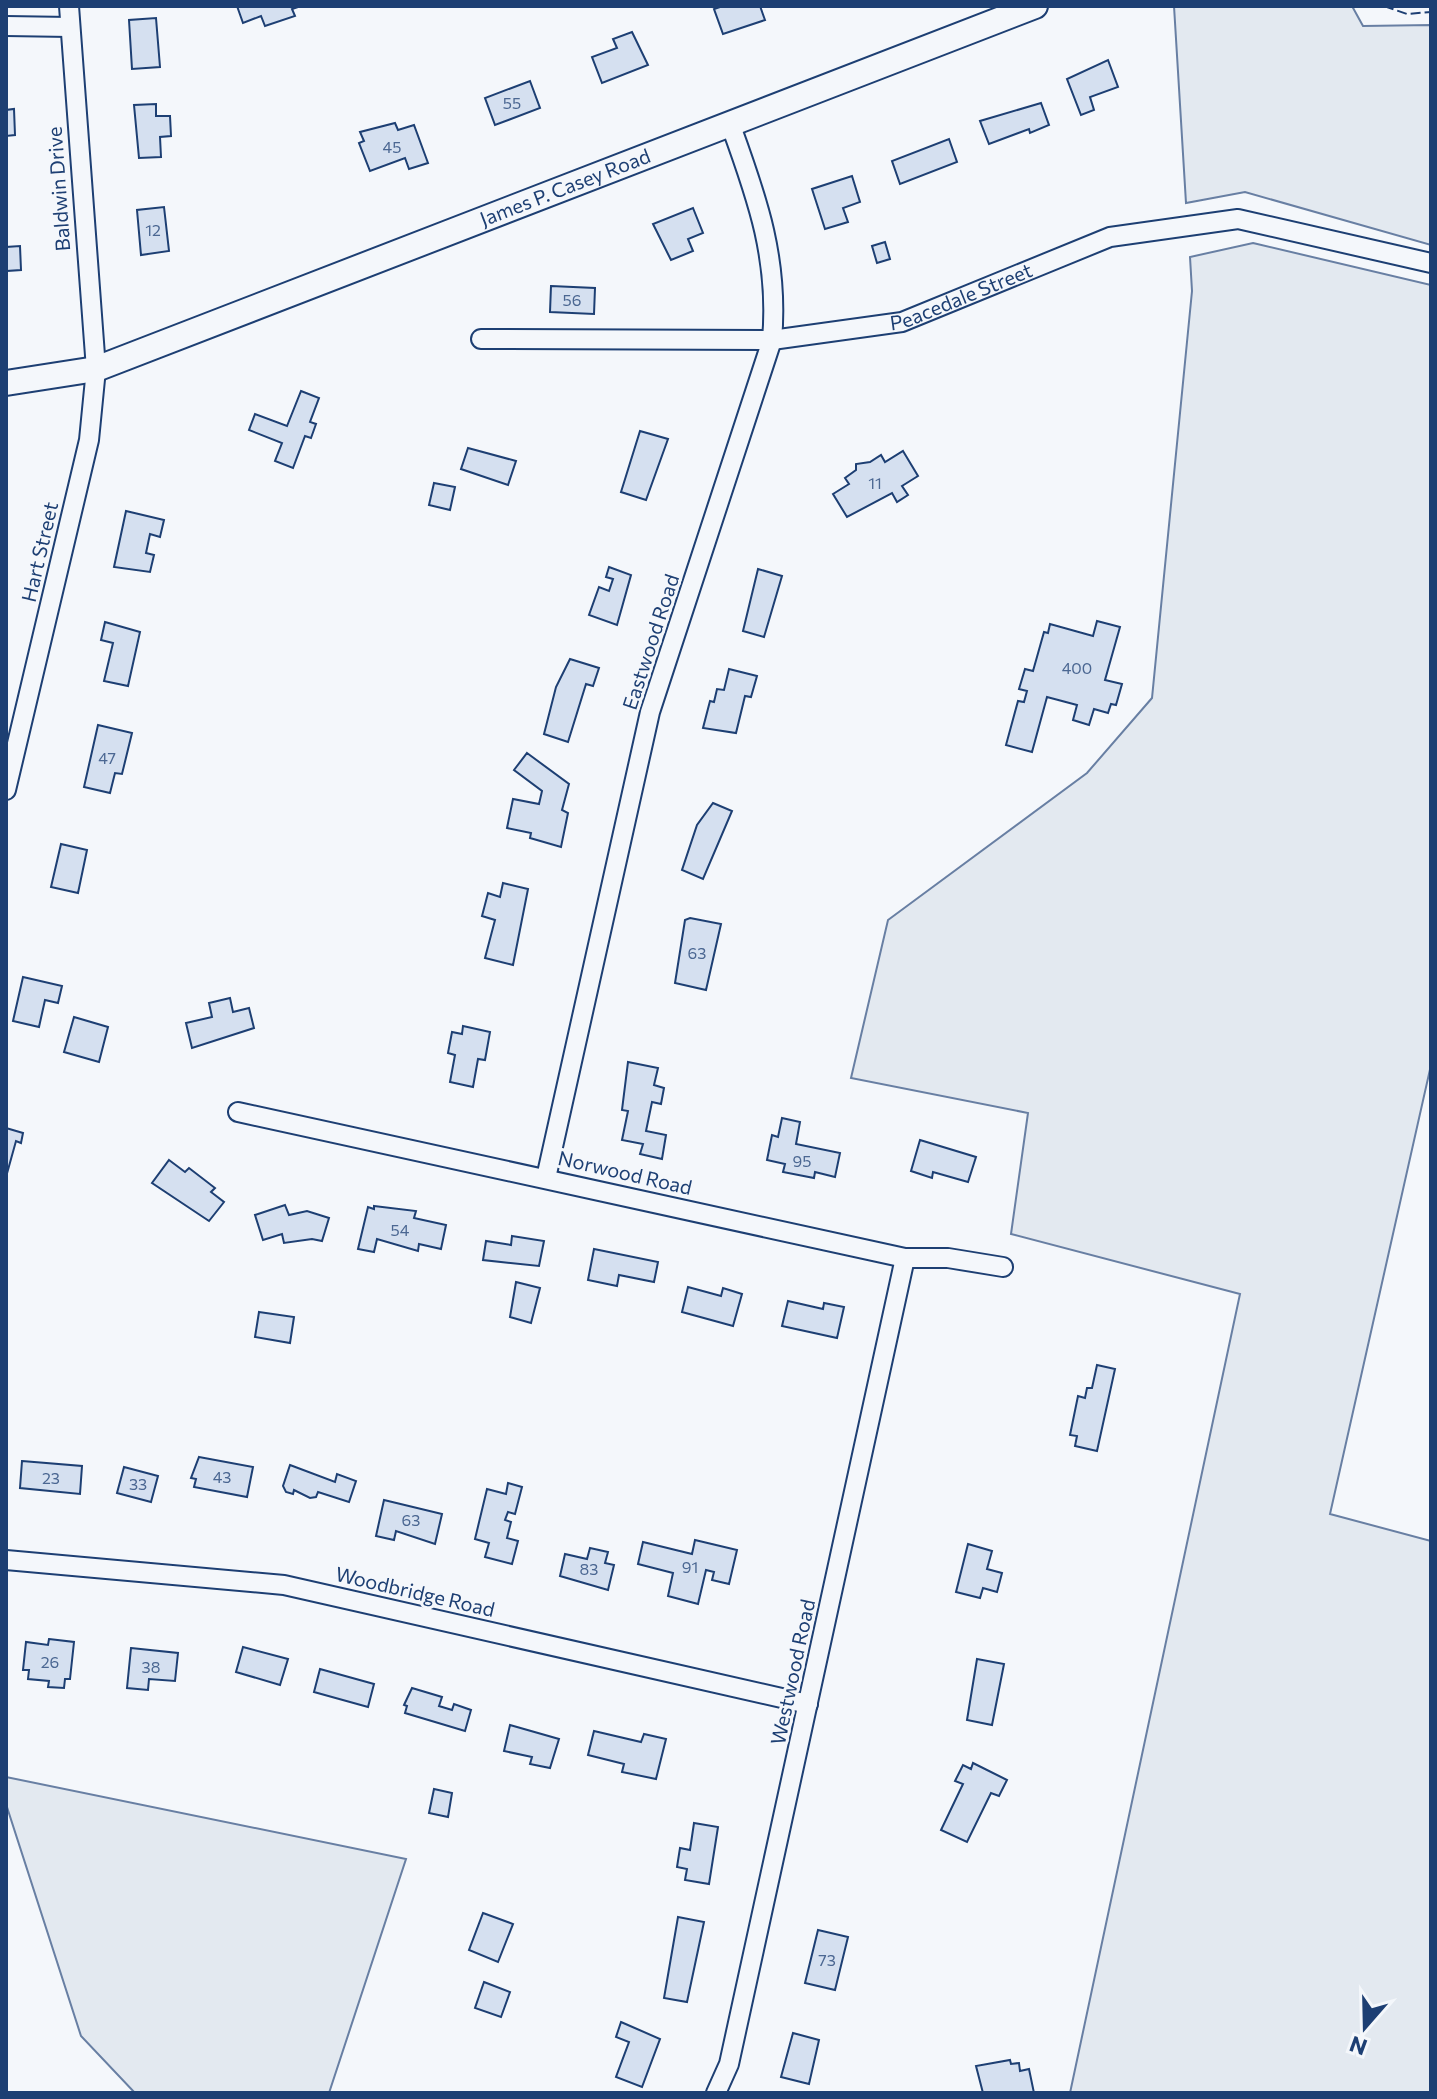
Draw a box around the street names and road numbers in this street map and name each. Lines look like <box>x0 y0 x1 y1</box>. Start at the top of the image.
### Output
street label: Baldwin Drive <box>42 126 74 252</box>
street label: James P. Casey Road <box>476 143 653 231</box>
street label: Peacedale Street <box>888 257 1035 335</box>
street label: Hart Street <box>16 499 62 604</box>
street label: Eastwood Road <box>617 571 683 713</box>
street label: Norwood Road <box>556 1145 695 1199</box>
street label: Woodbridge Road <box>333 1561 497 1621</box>
street label: Westwood Road <box>765 1597 819 1747</box>

